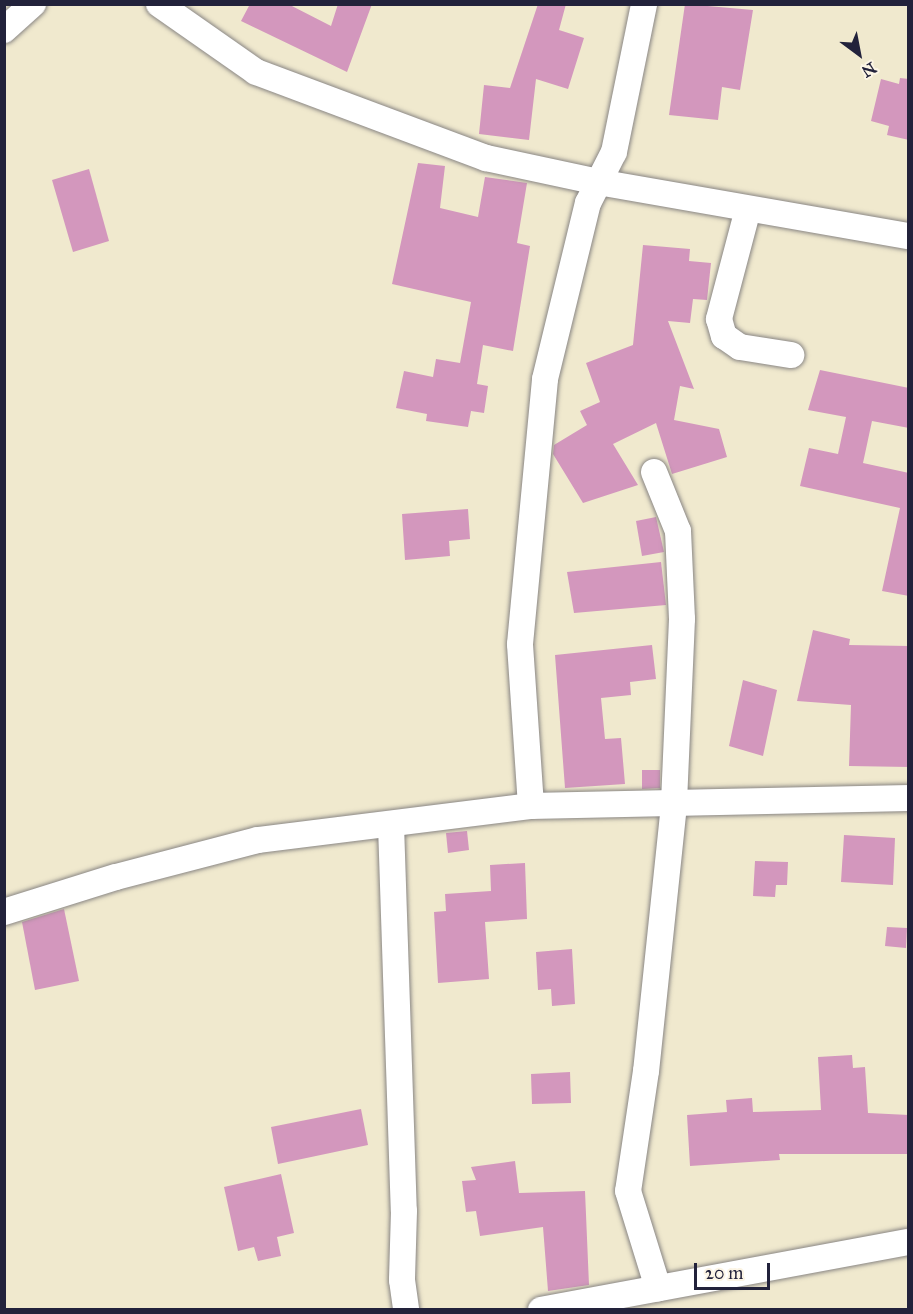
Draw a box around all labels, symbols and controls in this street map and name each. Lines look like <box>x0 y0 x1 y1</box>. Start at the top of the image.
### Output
north arrow <box>829 24 889 84</box>
text: N <box>858 58 880 81</box>
scale bar <box>697 1251 774 1289</box>
text: 20 m <box>705 1262 743 1284</box>

